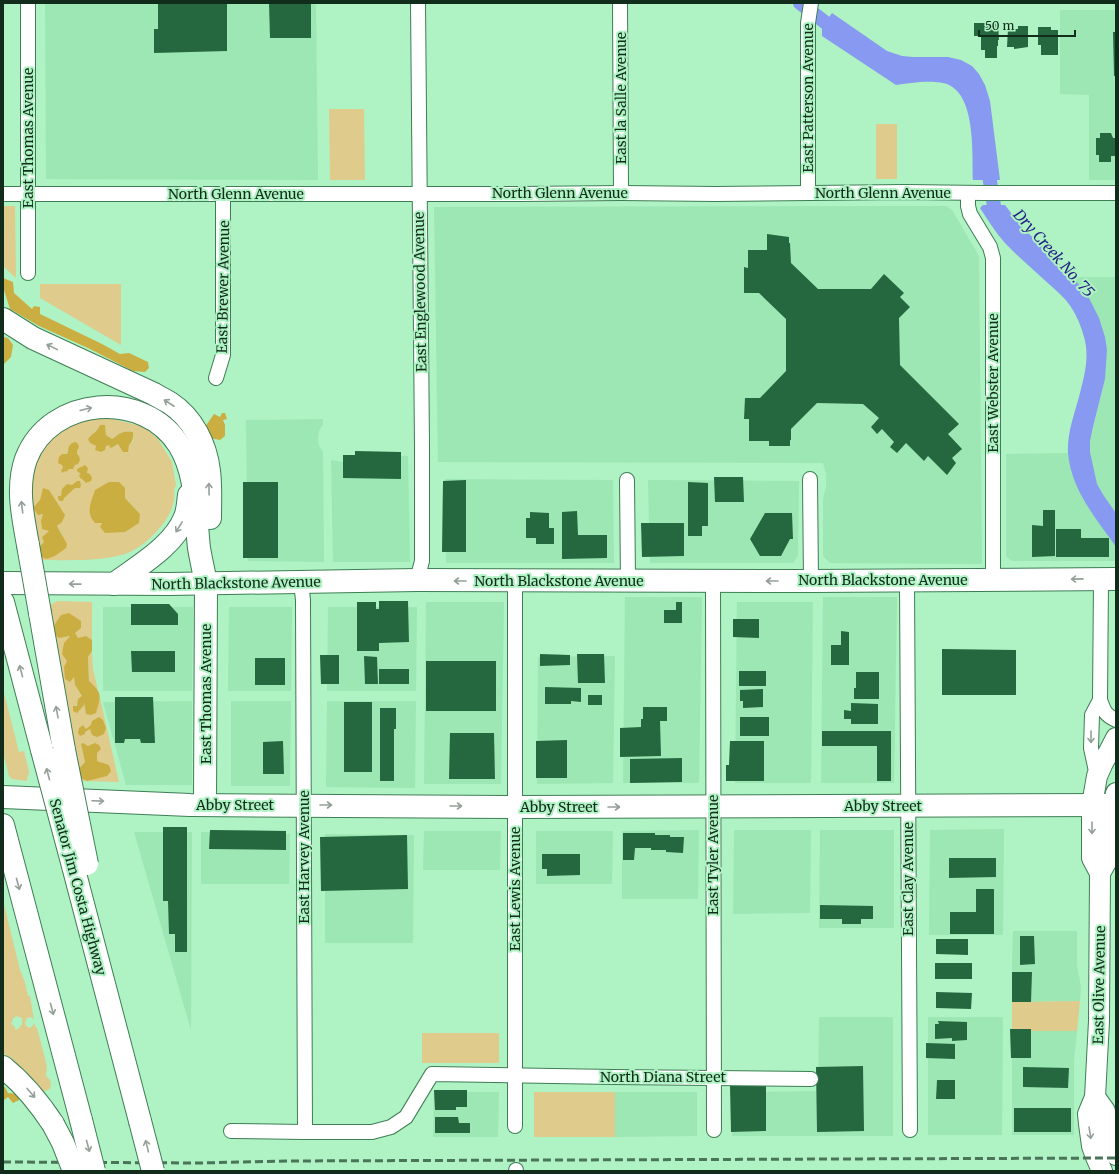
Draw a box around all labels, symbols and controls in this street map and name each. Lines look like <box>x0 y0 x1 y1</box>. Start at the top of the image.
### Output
scale bar <box>979 12 1075 38</box>
text: 50 m <box>985 18 1014 33</box>
street label: East Patterson Avenue <box>799 23 817 173</box>
street label: East la Salle Avenue <box>612 32 630 164</box>
street label: East Thomas Avenue <box>19 68 37 208</box>
street label: North Glenn Avenue <box>492 184 628 202</box>
street label: North Glenn Avenue <box>815 184 951 202</box>
street label: North Glenn Avenue <box>168 185 304 203</box>
water label: Dry Creek No. 75 <box>1009 204 1099 301</box>
street label: East Englewood Avenue <box>410 212 430 372</box>
street label: East Brewer Avenue <box>213 220 233 354</box>
street label: East Webster Avenue <box>984 313 1002 453</box>
one-way arrow <box>46 343 58 350</box>
one-way arrow <box>164 399 175 407</box>
one-way arrow <box>79 405 92 412</box>
one-way arrow <box>206 483 213 496</box>
one-way arrow <box>18 501 26 514</box>
one-way arrow <box>175 521 183 532</box>
street label: North Blackstone Avenue <box>798 571 968 589</box>
street label: North Blackstone Avenue <box>474 572 644 590</box>
street label: North Blackstone Avenue <box>151 573 321 593</box>
one-way arrow <box>1071 575 1084 583</box>
one-way arrow <box>454 577 467 585</box>
one-way arrow <box>766 577 779 585</box>
one-way arrow <box>69 580 82 588</box>
street label: East Thomas Avenue <box>197 624 215 764</box>
one-way arrow <box>17 665 25 678</box>
one-way arrow <box>53 706 61 719</box>
one-way arrow <box>1087 730 1095 743</box>
one-way arrow <box>44 768 52 781</box>
street label: East Harvey Avenue <box>295 790 313 924</box>
street label: East Tyler Avenue <box>704 795 722 915</box>
street label: Abby Street <box>195 796 275 814</box>
street label: Senator Jim Costa Highway <box>46 797 111 978</box>
one-way arrow <box>91 797 104 804</box>
street label: Abby Street <box>843 797 923 815</box>
street label: Abby Street <box>519 798 599 816</box>
one-way arrow <box>319 801 332 809</box>
one-way arrow <box>449 802 462 810</box>
one-way arrow <box>607 803 620 811</box>
one-way arrow <box>1088 821 1096 834</box>
street label: East Clay Avenue <box>899 822 917 936</box>
street label: East Lewis Avenue <box>506 827 524 951</box>
one-way arrow <box>15 877 23 890</box>
street label: East Olive Avenue <box>1089 925 1109 1045</box>
one-way arrow <box>48 1002 56 1015</box>
street label: North Diana Street <box>600 1068 726 1086</box>
one-way arrow <box>26 1088 35 1098</box>
one-way arrow <box>1086 1126 1094 1139</box>
one-way arrow <box>84 1139 92 1152</box>
one-way arrow <box>142 1140 150 1153</box>

